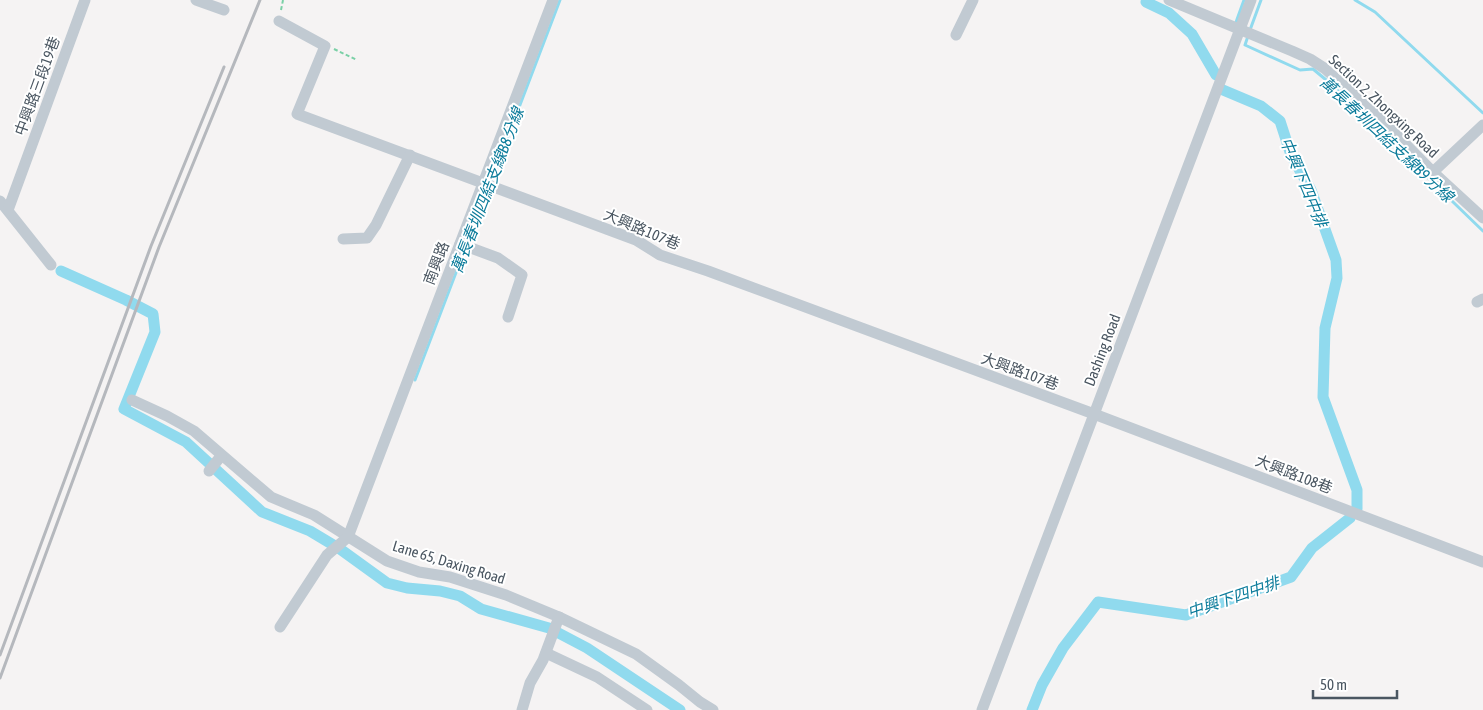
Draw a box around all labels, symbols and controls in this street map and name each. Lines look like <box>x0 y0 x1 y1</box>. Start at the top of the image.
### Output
street label: 中興路三段19巷 <box>11 34 63 138</box>
street label: Section 2, Zhongxing Road <box>1326 51 1442 161</box>
water label: 萬長春圳四結支線B9分線 <box>1317 73 1459 207</box>
water label: 萬長春圳四結支線B8分線 <box>447 103 527 275</box>
water label: 中興下四中排 <box>1277 134 1332 232</box>
street label: 大興路107巷 <box>601 205 683 253</box>
street label: 南興路 <box>420 239 452 287</box>
street label: Dashing Road <box>1080 312 1124 388</box>
street label: 大興路107巷 <box>979 349 1061 393</box>
street label: 大興路108巷 <box>1253 452 1335 496</box>
street label: Lane 65, Daxing Road <box>391 537 507 587</box>
water label: 中興下四中排 <box>1185 572 1283 621</box>
scale bar <box>1313 668 1397 700</box>
text: 50 m <box>1320 676 1347 693</box>

